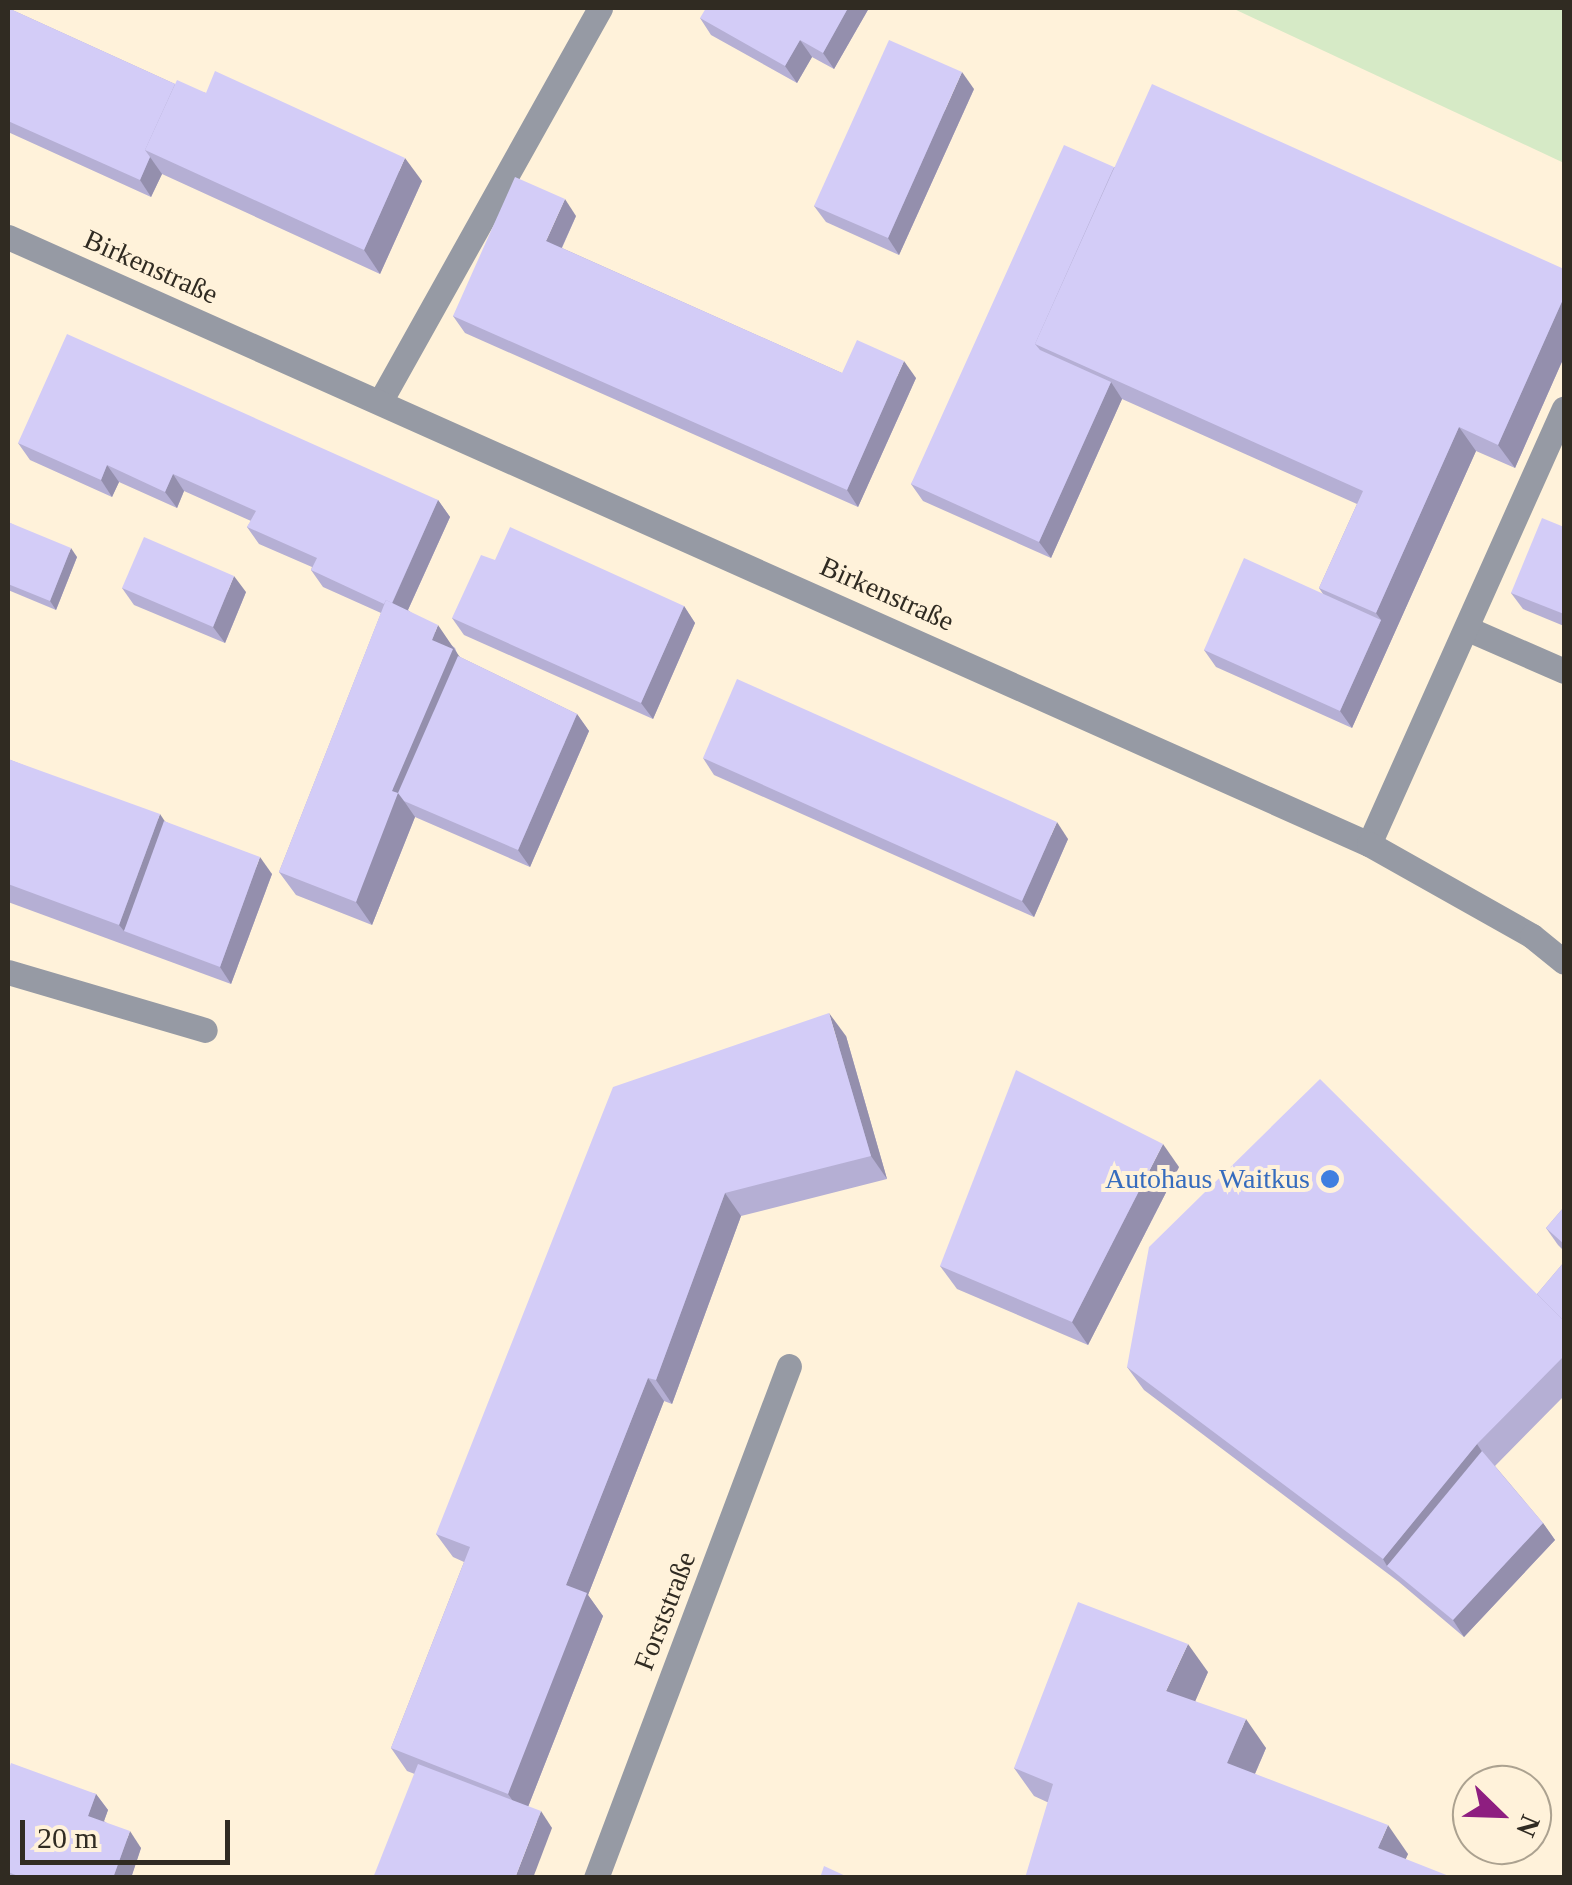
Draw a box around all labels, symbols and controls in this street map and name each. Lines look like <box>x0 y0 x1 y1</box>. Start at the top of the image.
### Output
street label: Birkenstraße <box>79 223 223 311</box>
street label: Birkenstraße <box>815 550 959 638</box>
place label: Autohaus Waitkus <box>1105 1162 1310 1196</box>
marker: Autohaus Waitkus <box>1319 1168 1341 1190</box>
street label: Forststraße <box>627 1547 703 1675</box>
north arrow <box>1452 1765 1552 1865</box>
scale bar <box>25 1800 235 1862</box>
text: N <box>1510 1811 1546 1841</box>
text: 20 m <box>37 1821 98 1854</box>

